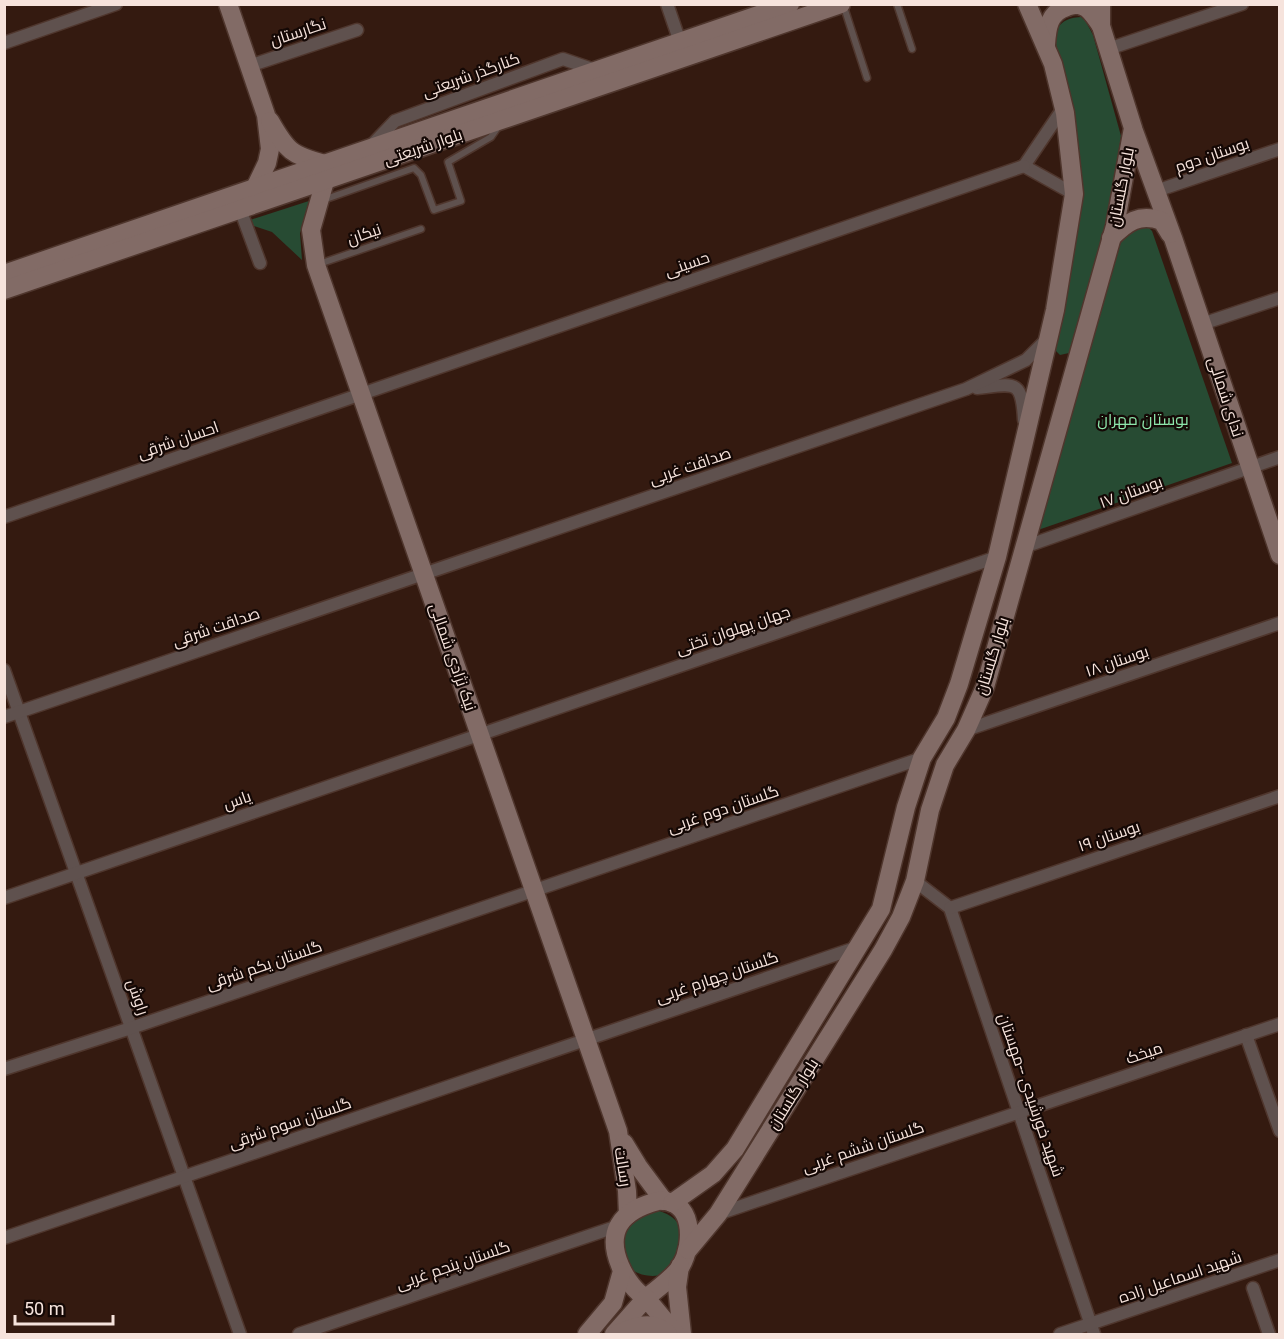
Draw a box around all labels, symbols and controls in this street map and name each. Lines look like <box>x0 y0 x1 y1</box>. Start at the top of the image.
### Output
street label: نگارستان <box>268 14 329 51</box>
street label: کنارگذر شریعتی <box>420 49 523 102</box>
street label: بلوار شریعتی <box>381 125 465 170</box>
street label: بوستان دوم <box>1172 133 1252 178</box>
street label: بلوار گلستان <box>1104 146 1139 228</box>
street label: نیکان <box>344 219 384 250</box>
street label: حسینی <box>662 247 712 281</box>
street label: ندای شمالی <box>1203 355 1248 440</box>
park label: بوستان مهران <box>1097 410 1189 430</box>
street label: احسان شرقی <box>135 417 221 464</box>
street label: صداقت غربی <box>647 443 734 490</box>
street label: بوستان ۱۷ <box>1097 472 1165 513</box>
street label: نیک نژادی شمالی <box>425 601 480 714</box>
street label: جهان پهلوان تختی <box>673 602 793 660</box>
street label: صداقت شرقی <box>170 603 263 652</box>
street label: بلوار گلستان <box>971 615 1014 698</box>
street label: بوستان ۱۸ <box>1083 641 1152 682</box>
street label: گلستان دوم غربی <box>665 781 782 839</box>
street label: یاس <box>220 786 255 815</box>
street label: بوستان ۱۹ <box>1076 817 1143 856</box>
street label: گلستان یکم شرقی <box>204 936 325 996</box>
street label: گلستان چهارم غربی <box>653 947 782 1009</box>
street label: راوش <box>122 977 153 1018</box>
street label: شهید خورشیدی --مهستان <box>993 1011 1068 1180</box>
street label: میخک <box>1123 1038 1165 1068</box>
street label: بلوار گلستان <box>764 1055 823 1134</box>
street label: گلستان سوم شرقی <box>226 1093 354 1155</box>
street label: گلستان ششم غربی <box>800 1117 927 1179</box>
street label: رسالت <box>611 1146 635 1188</box>
street label: گلستان پنجم غربی <box>393 1237 513 1295</box>
street label: شهید اسماعیل زاده <box>1116 1247 1244 1308</box>
scale bar <box>15 1288 112 1326</box>
text: 50 m <box>24 1298 64 1319</box>

